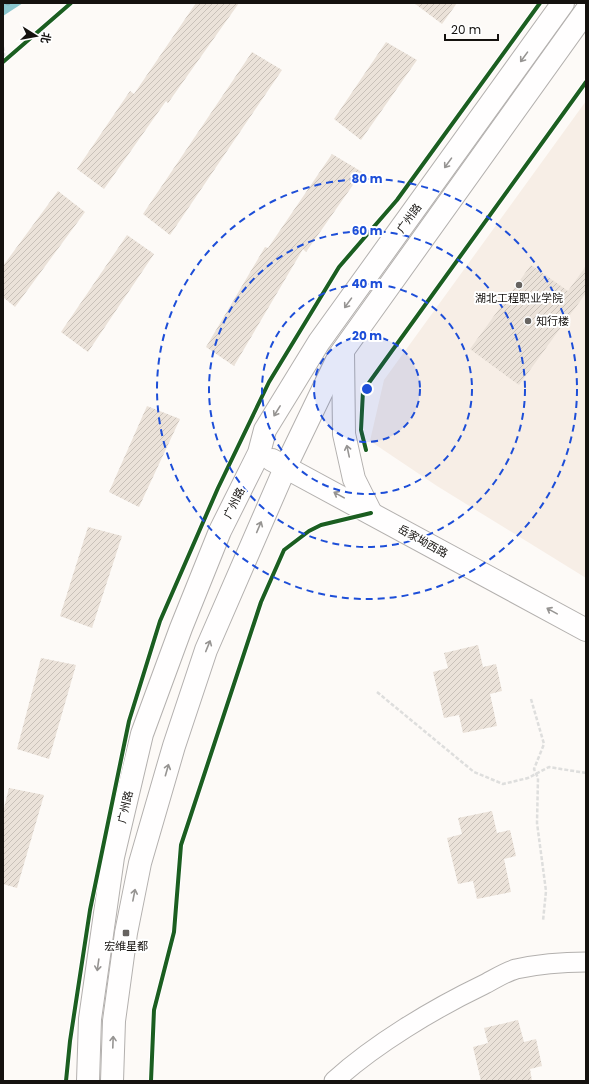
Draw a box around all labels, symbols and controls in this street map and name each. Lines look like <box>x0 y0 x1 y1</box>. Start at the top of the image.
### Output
north arrow <box>16 16 56 56</box>
scale bar <box>445 16 498 42</box>
text: 20 m <box>451 21 481 38</box>
text: 北 <box>37 31 55 45</box>
one-way arrow <box>520 52 528 63</box>
one-way arrow <box>444 157 452 168</box>
text: 80 m <box>352 170 383 187</box>
street label: 广州路 <box>393 200 425 236</box>
text: 60 m <box>352 222 383 239</box>
text: 40 m <box>351 275 383 292</box>
marker: 湖北工程职业学院 <box>514 280 524 290</box>
place label: 湖北工程职业学院 <box>475 290 563 306</box>
one-way arrow <box>344 297 352 308</box>
place label: 知行楼 <box>536 313 569 329</box>
marker: 知行楼 <box>523 316 533 326</box>
text: 20 m <box>352 327 382 344</box>
centre of rings <box>360 382 374 396</box>
one-way arrow <box>272 405 280 417</box>
one-way arrow <box>344 445 352 458</box>
street label: 广州路 <box>220 485 248 521</box>
one-way arrow <box>333 491 345 499</box>
one-way arrow <box>256 521 264 533</box>
street label: 岳家坳西路 <box>395 521 451 561</box>
one-way arrow <box>546 607 558 614</box>
one-way arrow <box>205 641 212 653</box>
one-way arrow <box>164 763 171 776</box>
street label: 广州路 <box>113 789 137 825</box>
one-way arrow <box>130 889 138 902</box>
marker: 宏维星都 <box>121 928 131 938</box>
place label: 宏维星都 <box>104 938 148 954</box>
one-way arrow <box>94 958 102 971</box>
one-way arrow <box>109 1036 117 1049</box>

